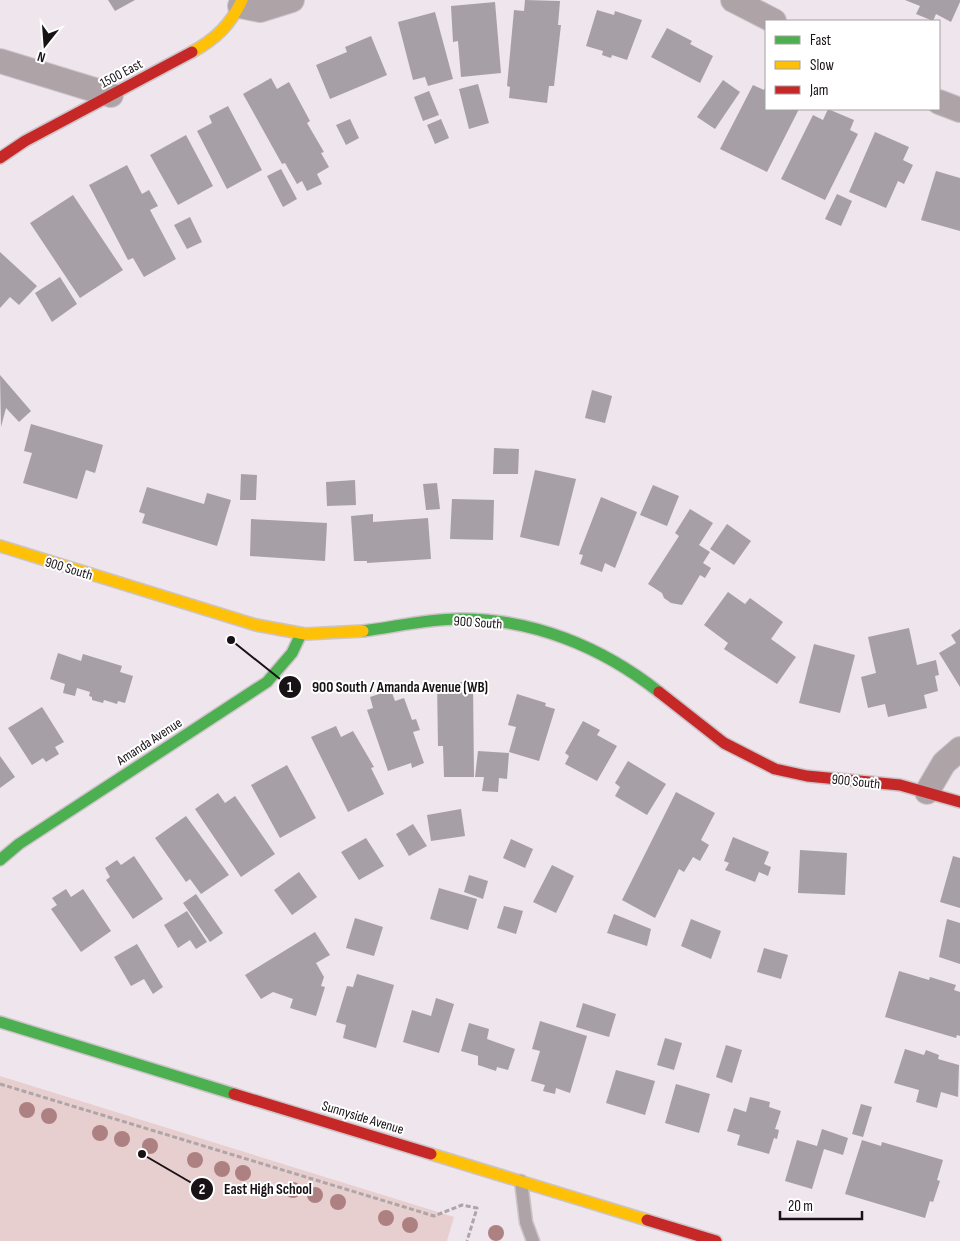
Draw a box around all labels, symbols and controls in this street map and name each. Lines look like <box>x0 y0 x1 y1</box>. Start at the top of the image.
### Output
north arrow <box>20 20 70 70</box>
legend <box>765 20 940 110</box>
text: Fast <box>810 31 832 50</box>
text: N <box>35 48 47 66</box>
street label: 1500 East <box>97 55 145 92</box>
text: Slow <box>810 56 834 75</box>
text: Jam <box>809 81 828 100</box>
street label: 900 South <box>43 553 95 584</box>
street label: 900 South <box>453 612 503 633</box>
callout: 900 South / Amanda Avenue (WB) <box>278 672 498 702</box>
text: 1 <box>287 678 293 697</box>
text: 900 South / Amanda Avenue (WB) <box>312 678 488 697</box>
street label: Amanda Avenue <box>113 714 185 769</box>
street label: 900 South <box>831 770 881 793</box>
street label: Sunnyside Avenue <box>320 1097 406 1138</box>
callout: East High School <box>189 1174 322 1204</box>
text: 2 <box>199 1180 205 1199</box>
text: East High School <box>224 1180 312 1199</box>
scale bar <box>780 1188 862 1220</box>
text: 20 m <box>788 1197 813 1216</box>

